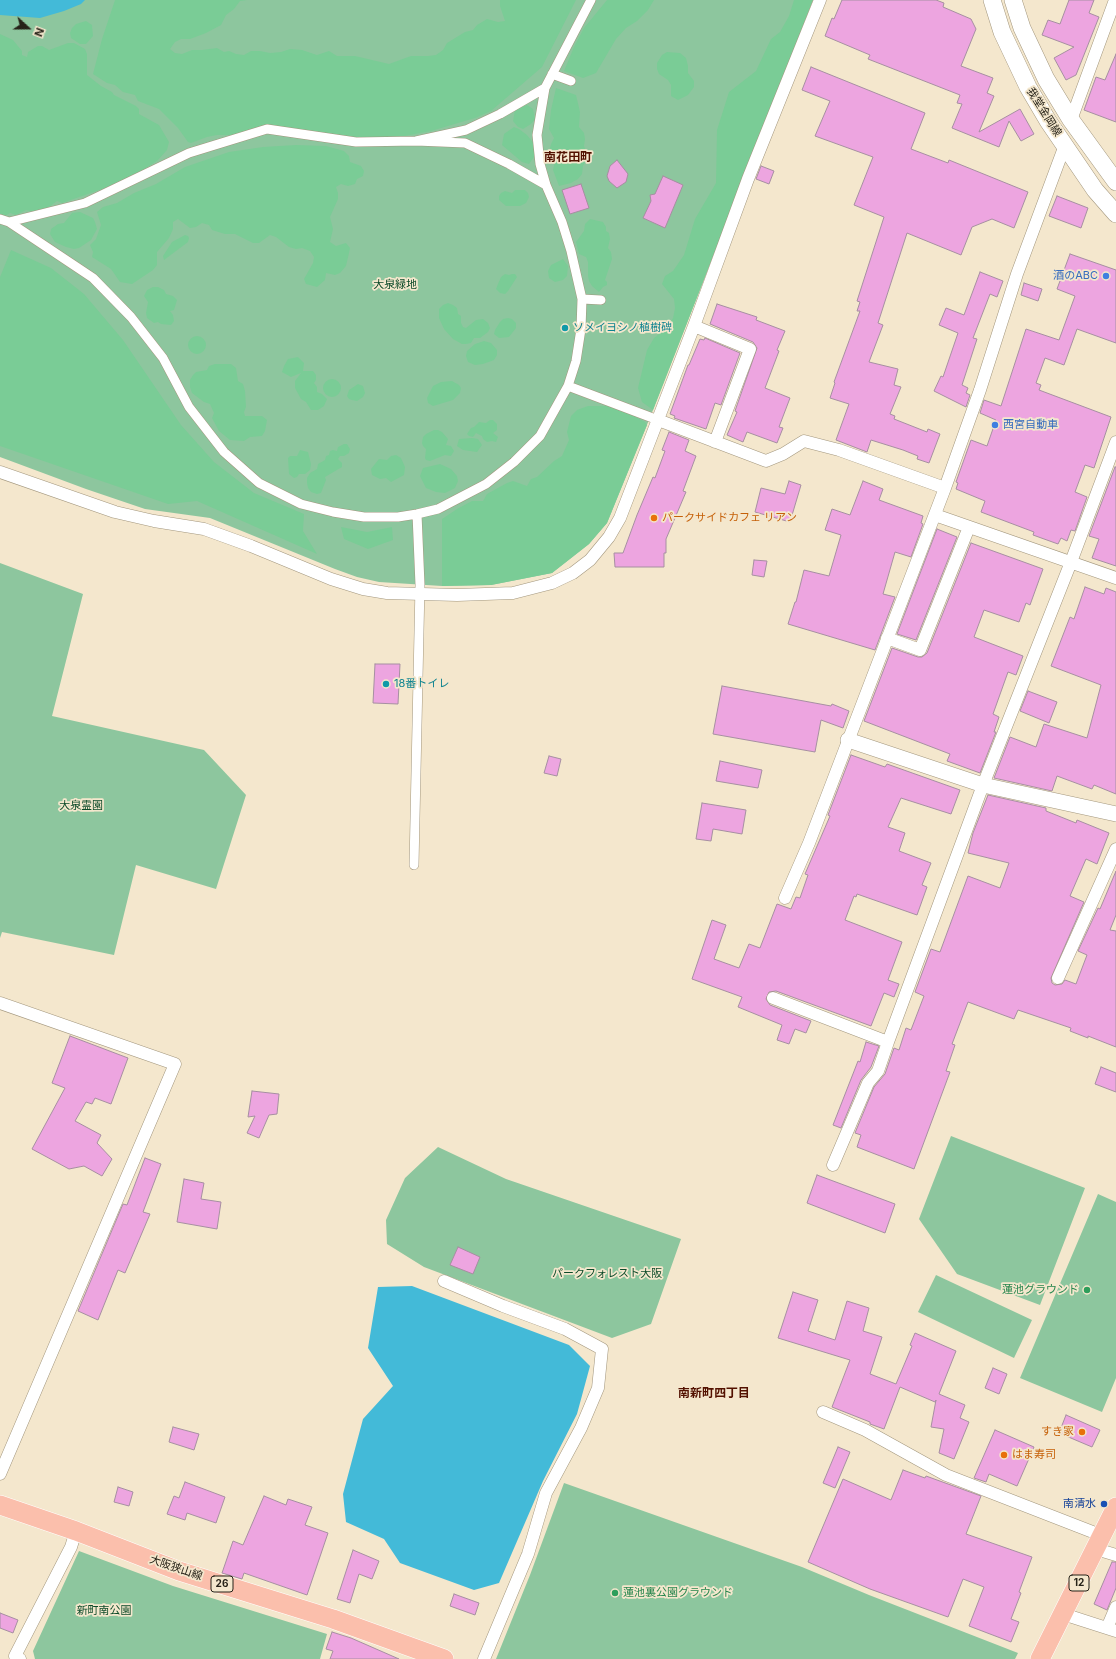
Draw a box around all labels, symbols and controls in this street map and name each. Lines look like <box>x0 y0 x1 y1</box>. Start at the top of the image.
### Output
north arrow <box>8 8 48 48</box>
text: N <box>31 26 47 39</box>
street label: 我堂金岡線 <box>1024 85 1064 139</box>
district label: 南花田町 <box>544 150 592 164</box>
place label: 酒のABC <box>1053 269 1098 283</box>
marker: 酒のABC <box>1101 271 1111 281</box>
park label: 大泉緑地 <box>373 278 417 292</box>
place label: ソメイヨシノ植樹碑 <box>573 321 672 335</box>
marker: ソメイヨシノ植樹碑 <box>560 323 570 333</box>
place label: 西宮自動車 <box>1003 418 1058 432</box>
marker: 西宮自動車 <box>990 420 1000 430</box>
place label: パークサイドカフェ リアン <box>662 511 797 525</box>
marker: パークサイドカフェ リアン <box>649 513 659 523</box>
place label: 18番トイレ <box>394 677 449 691</box>
marker: 18番トイレ <box>381 679 391 689</box>
park label: 大泉霊園 <box>59 799 103 813</box>
park label: パークフォレスト大阪 <box>552 1267 662 1281</box>
place label: 蓮池グラウンド <box>1002 1283 1079 1297</box>
marker: 蓮池グラウンド <box>1082 1285 1092 1295</box>
district label: 南新町四丁目 <box>678 1386 750 1400</box>
place label: すき家 <box>1041 1425 1074 1439</box>
marker: すき家 <box>1077 1427 1087 1437</box>
place label: はま寿司 <box>1012 1448 1056 1462</box>
marker: はま寿司 <box>999 1450 1009 1460</box>
place label: 南清水 <box>1063 1497 1096 1511</box>
marker: 南清水 <box>1099 1499 1109 1509</box>
street label: 大阪狭山線 <box>148 1553 204 1583</box>
road number: 12 <box>1069 1575 1089 1591</box>
road number: 26 <box>211 1576 233 1592</box>
place label: 蓮池裏公園グラウンド <box>623 1586 733 1600</box>
marker: 蓮池裏公園グラウンド <box>610 1588 620 1598</box>
park label: 新町南公園 <box>77 1604 131 1618</box>

